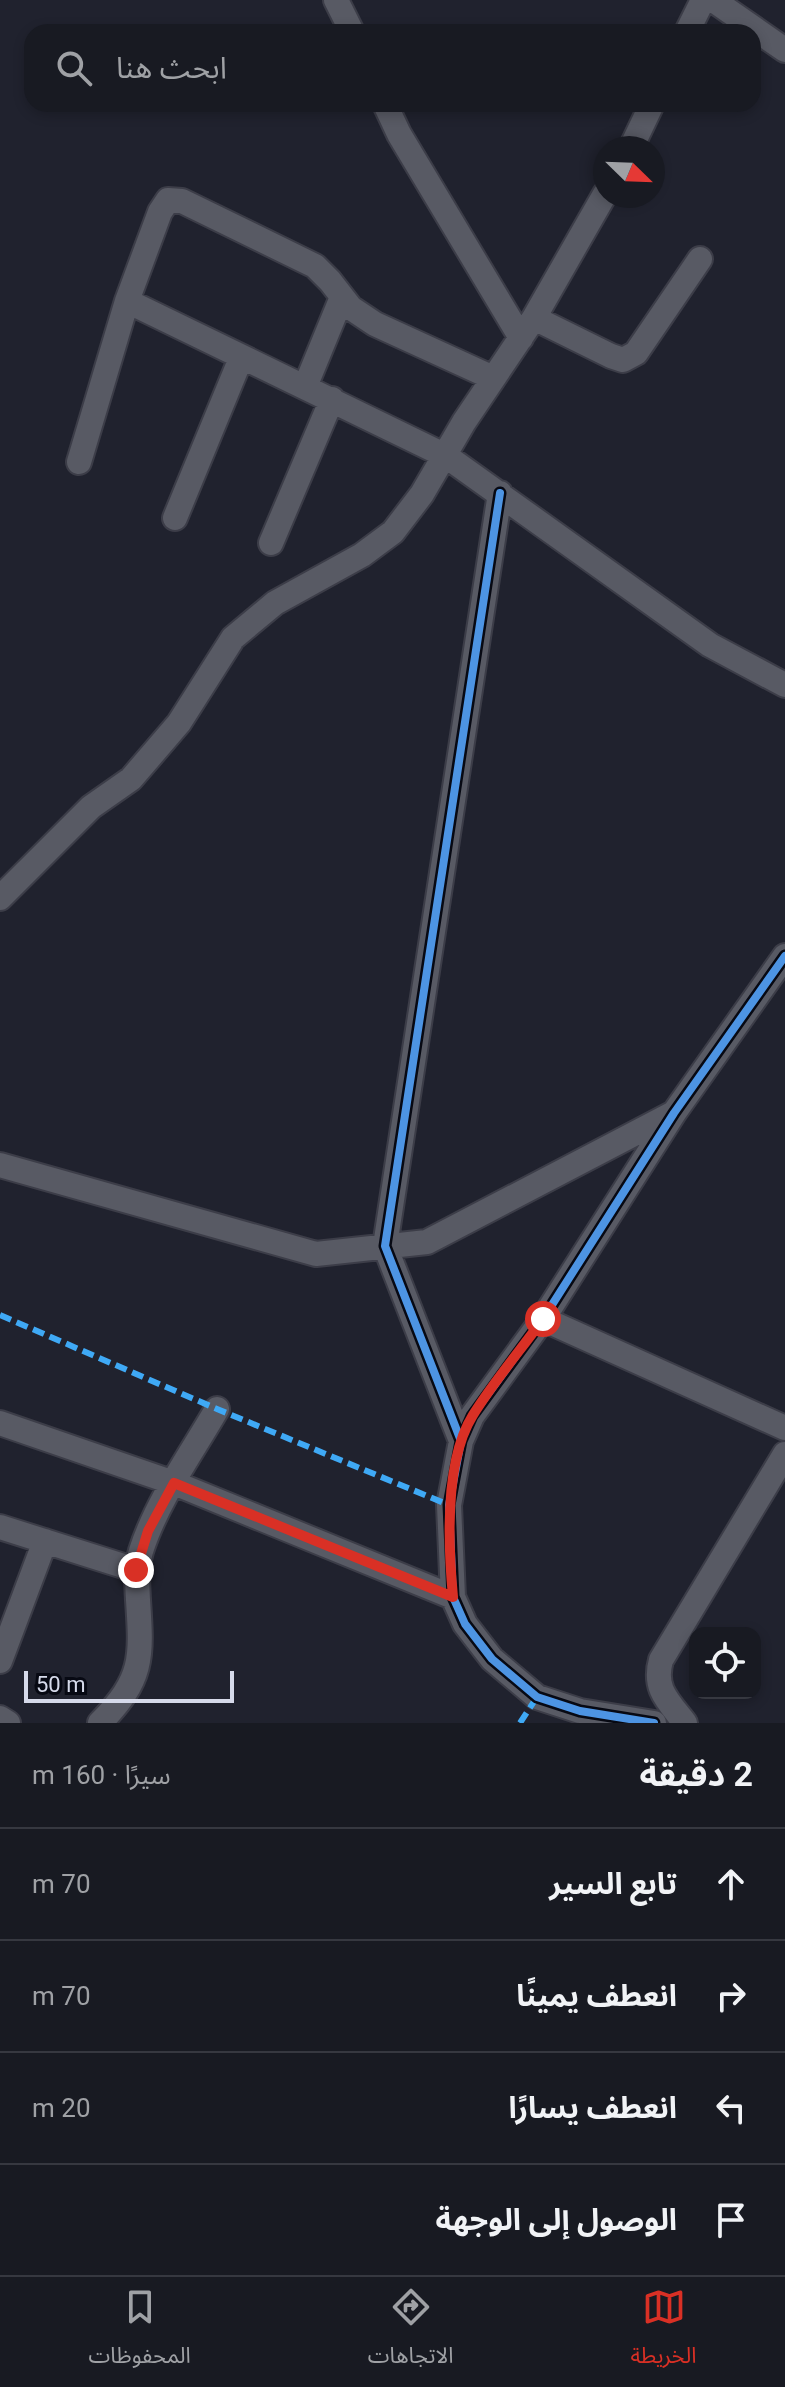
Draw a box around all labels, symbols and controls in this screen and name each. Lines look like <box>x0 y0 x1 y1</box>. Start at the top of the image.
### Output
search box <box>24 24 761 112</box>
icon: search <box>52 46 96 90</box>
text: ابحث هنا <box>116 50 227 85</box>
north arrow <box>593 136 665 208</box>
route start <box>525 1301 561 1337</box>
route end <box>118 1552 154 1588</box>
map controls <box>689 1627 761 1699</box>
button: locate <box>689 1627 761 1699</box>
scale bar <box>24 1667 234 1703</box>
text: 50 m <box>36 1672 85 1697</box>
text: 2 دقيقة <box>639 1754 753 1794</box>
text: سيرًا · 160 m <box>32 1760 171 1790</box>
icon: ahead <box>709 1862 753 1906</box>
text: تابع السير <box>549 1866 677 1901</box>
text: 70 m <box>32 1869 91 1899</box>
icon: right <box>709 1974 753 2018</box>
text: انعطف يمينًا <box>516 1978 677 2013</box>
text: 70 m <box>32 1981 91 2011</box>
icon: left <box>709 2086 753 2130</box>
text: انعطف يسارًا <box>508 2090 677 2125</box>
text: 20 m <box>32 2093 91 2123</box>
icon: arrive <box>709 2198 753 2242</box>
text: الوصول إلى الوجهة <box>436 2202 677 2237</box>
tab: المحفوظات <box>89 2285 191 2379</box>
tab: الاتجاهات <box>368 2285 454 2379</box>
tab: الخريطة <box>631 2285 697 2379</box>

